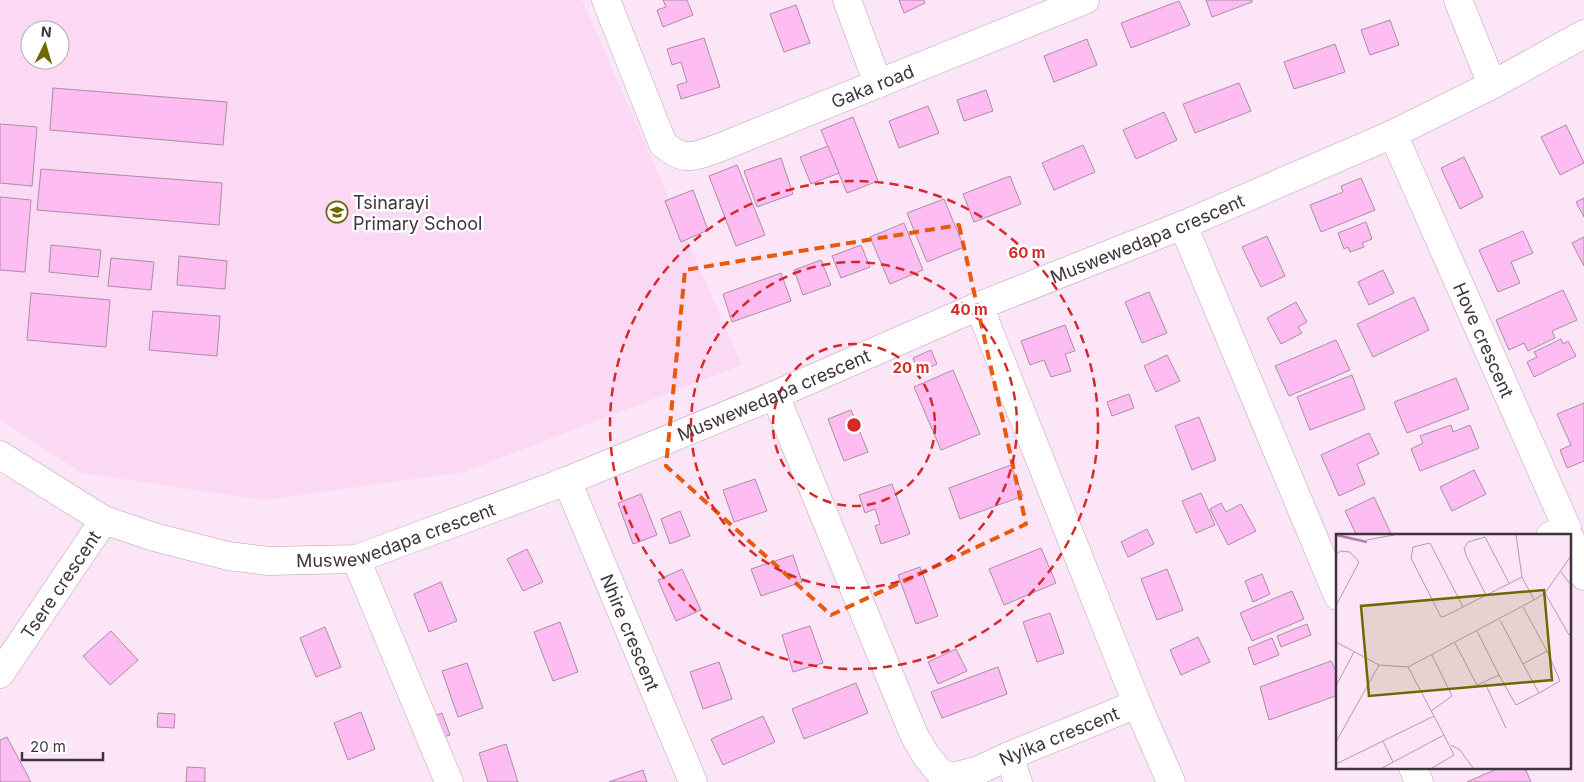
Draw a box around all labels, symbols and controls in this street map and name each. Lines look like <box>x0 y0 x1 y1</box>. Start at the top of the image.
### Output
north arrow <box>20 20 70 70</box>
text: N <box>40 23 52 40</box>
street label: Gaka road <box>828 60 917 112</box>
street label: Muswewedapa crescent <box>1047 189 1247 287</box>
place label: Tsinarayi Primary School <box>353 192 482 234</box>
school or university icon: Tsinarayi Primary School <box>325 200 349 224</box>
text: 60 m <box>1008 243 1046 262</box>
street label: Hove crescent <box>1449 279 1518 401</box>
text: 40 m <box>950 300 988 319</box>
street label: Muswewedapa crescent <box>674 344 873 445</box>
text: 20 m <box>893 358 929 377</box>
centre of rings <box>845 416 863 434</box>
street label: Muswewedapa crescent <box>296 498 498 571</box>
street label: Tsere crescent <box>16 526 105 643</box>
inset map <box>1336 534 1572 770</box>
street label: Nhire crescent <box>597 571 664 694</box>
street label: Nyika crescent <box>996 702 1122 770</box>
scale bar <box>22 730 104 762</box>
text: 20 m <box>30 737 66 756</box>

